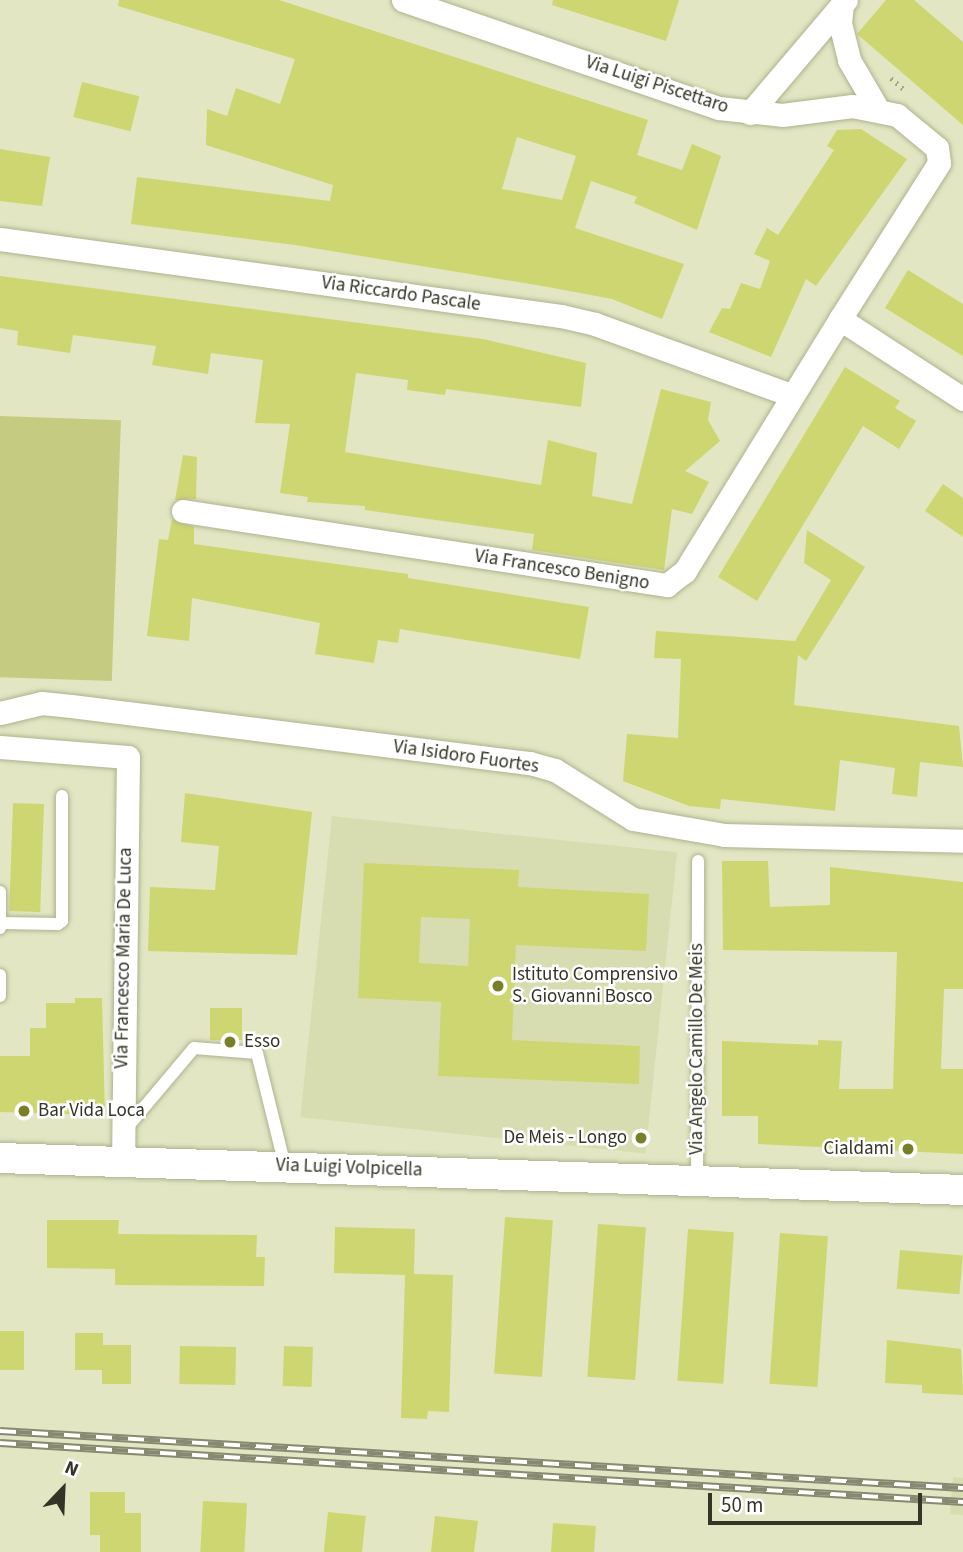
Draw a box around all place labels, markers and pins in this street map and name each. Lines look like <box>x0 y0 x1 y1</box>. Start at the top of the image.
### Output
place label: Istituto Comprensivo S. Giovanni Bosco <box>512 964 678 1008</box>
marker: Istituto Comprensivo S. Giovanni Bosco <box>490 978 506 994</box>
place label: Esso <box>244 1031 280 1053</box>
marker: Esso <box>222 1034 238 1050</box>
place label: Bar Vida Loca <box>38 1100 145 1122</box>
marker: Bar Vida Loca <box>16 1103 32 1119</box>
place label: De Meis - Longo <box>503 1127 627 1149</box>
marker: De Meis - Longo <box>633 1130 649 1146</box>
place label: Cialdami <box>824 1138 894 1160</box>
marker: Cialdami <box>900 1141 916 1157</box>

